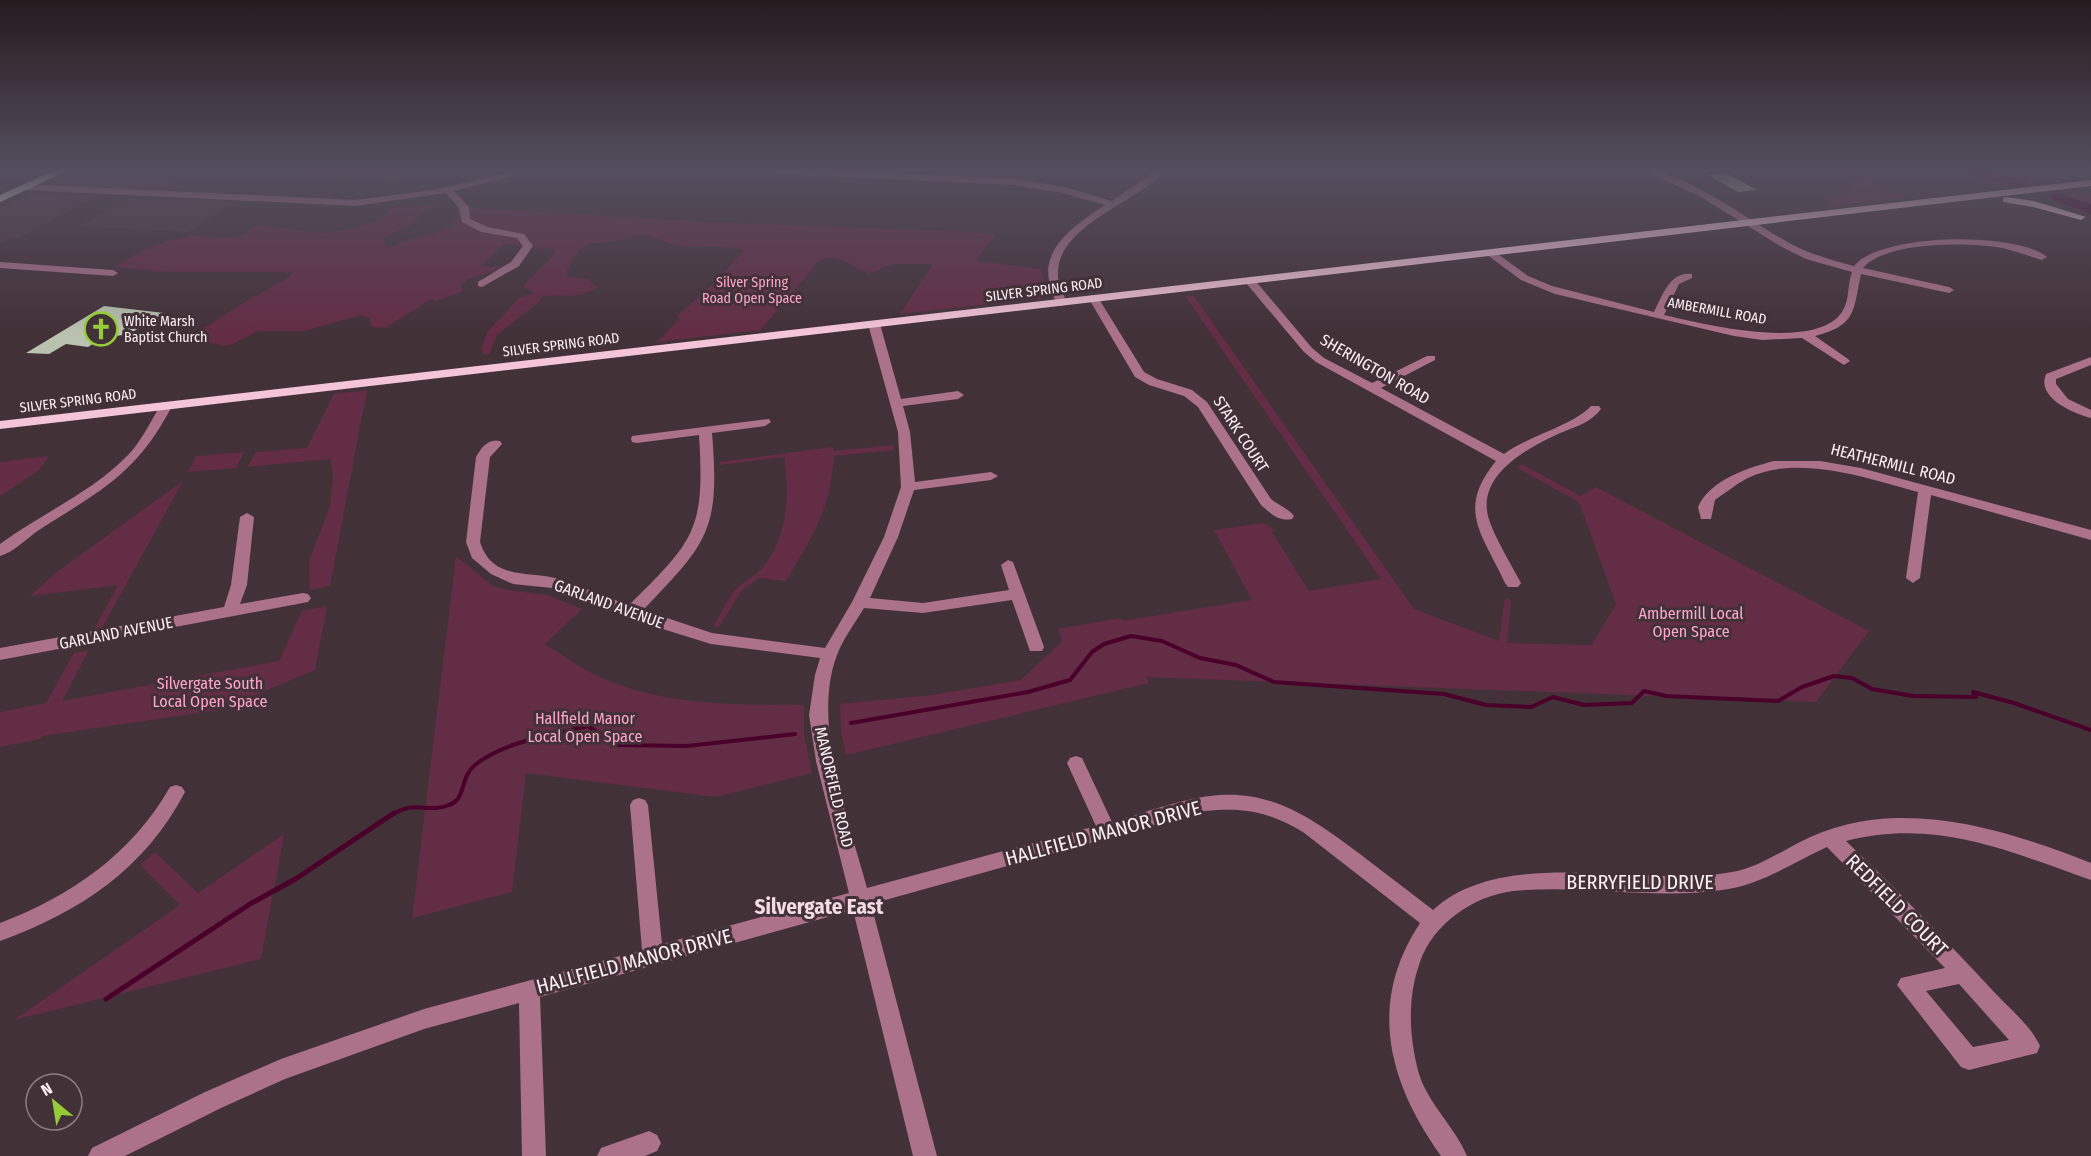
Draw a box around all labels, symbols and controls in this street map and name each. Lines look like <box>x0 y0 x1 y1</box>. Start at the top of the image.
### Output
park label: Silver Spring Road Open Space <box>702 274 802 307</box>
street label: SILVER SPRING ROAD <box>985 274 1103 306</box>
street label: AMBERMILL ROAD <box>1666 294 1768 328</box>
church icon: White Marsh Baptist Church <box>83 311 119 347</box>
place label: White Marsh Baptist Church <box>124 313 207 346</box>
street label: SILVER SPRING ROAD <box>502 329 620 361</box>
street label: SHERINGTON ROAD <box>1317 330 1433 408</box>
street label: SILVER SPRING ROAD <box>19 385 137 417</box>
street label: STARK COURT <box>1209 393 1273 476</box>
street label: HEATHERMILL ROAD <box>1829 439 1957 489</box>
street label: GARLAND AVENUE <box>552 575 666 633</box>
park label: Ambermill Local Open Space <box>1638 604 1744 641</box>
street label: GARLAND AVENUE <box>58 613 174 653</box>
park label: Silvergate South Local Open Space <box>153 674 267 711</box>
park label: Hallfield Manor Local Open Space <box>528 709 642 746</box>
street label: MANORFIELD ROAD <box>811 725 857 849</box>
street label: HALLFIELD MANOR DRIVE <box>1003 795 1203 871</box>
street label: REDFIELD COURT <box>1841 849 1953 961</box>
street label: BERRYFIELD DRIVE <box>1566 870 1714 894</box>
district label: Silvergate East <box>755 894 884 920</box>
street label: HALLFIELD MANOR DRIVE <box>534 923 734 999</box>
north arrow <box>24 1072 84 1132</box>
text: N <box>38 1079 56 1100</box>

